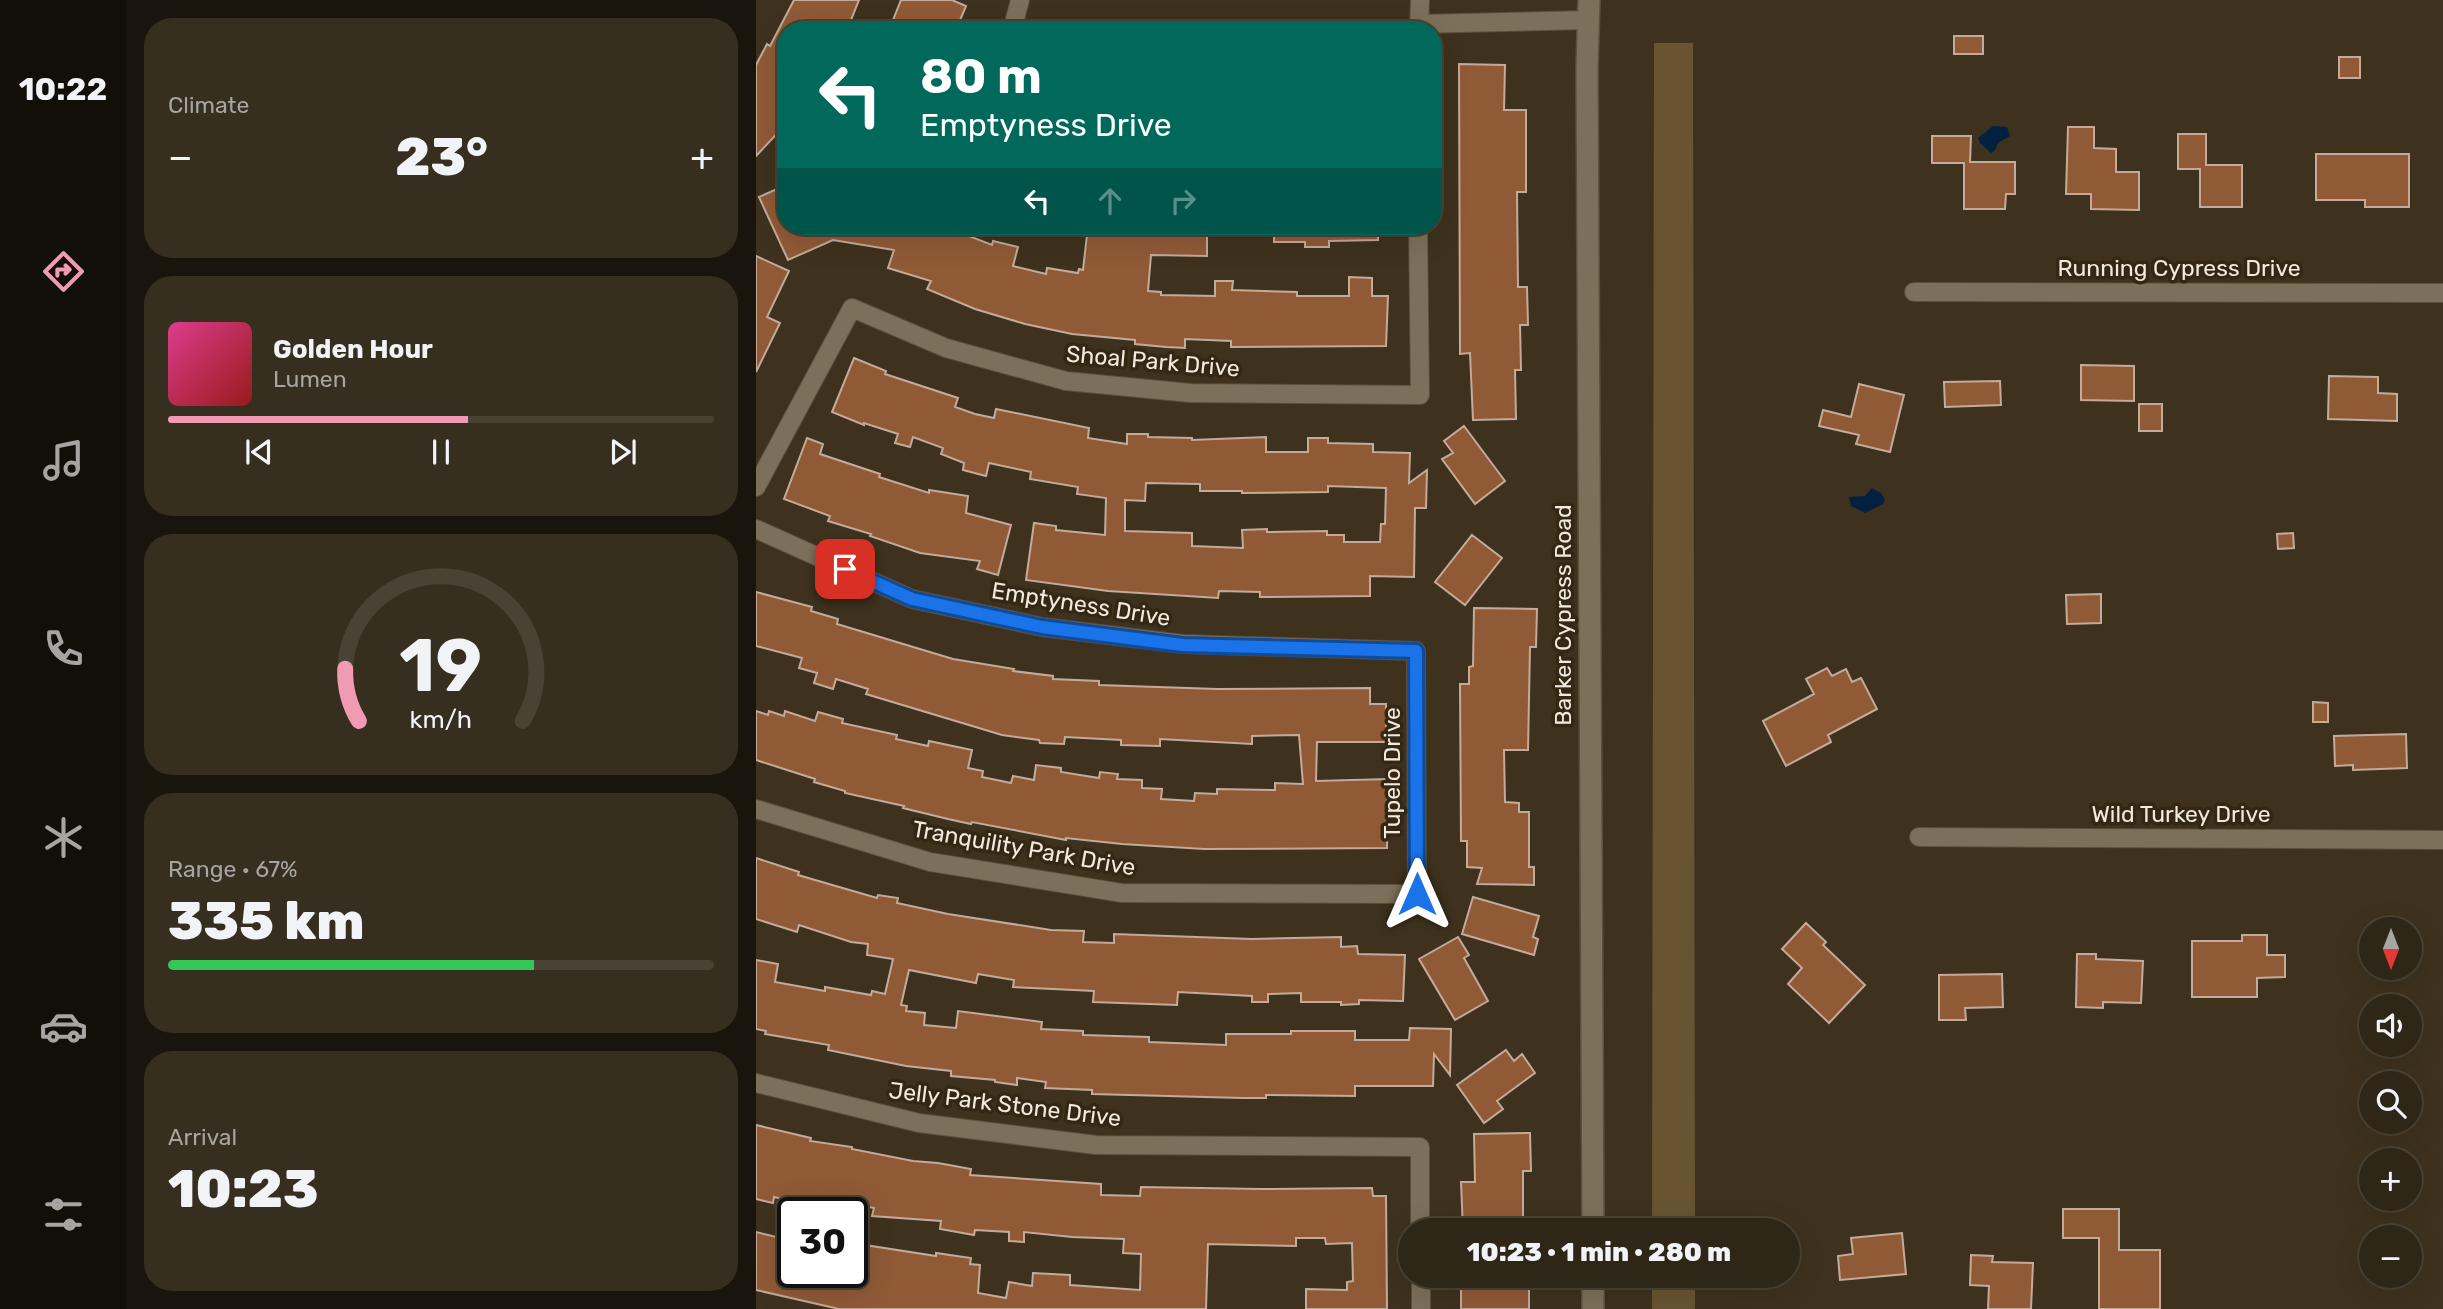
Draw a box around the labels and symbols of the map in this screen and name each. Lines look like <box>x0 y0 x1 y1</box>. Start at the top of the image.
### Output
street label: Running Cypress Drive <box>2057 254 2301 282</box>
street label: Shoal Park Drive <box>1065 339 1241 383</box>
street label: Barker Cypress Road <box>1549 504 1577 726</box>
pin <box>815 539 875 599</box>
street label: Emptyness Drive <box>989 576 1173 632</box>
street label: Tupelo Drive <box>1378 707 1406 839</box>
street label: Wild Turkey Drive <box>2091 800 2271 828</box>
street label: Tranquility Park Drive <box>910 815 1138 881</box>
position arrow <box>1380 857 1454 931</box>
north arrow <box>2359 917 2422 980</box>
street label: Jelly Park Stone Drive <box>887 1076 1123 1132</box>
speed limit sign: 30 <box>777 1197 868 1288</box>

